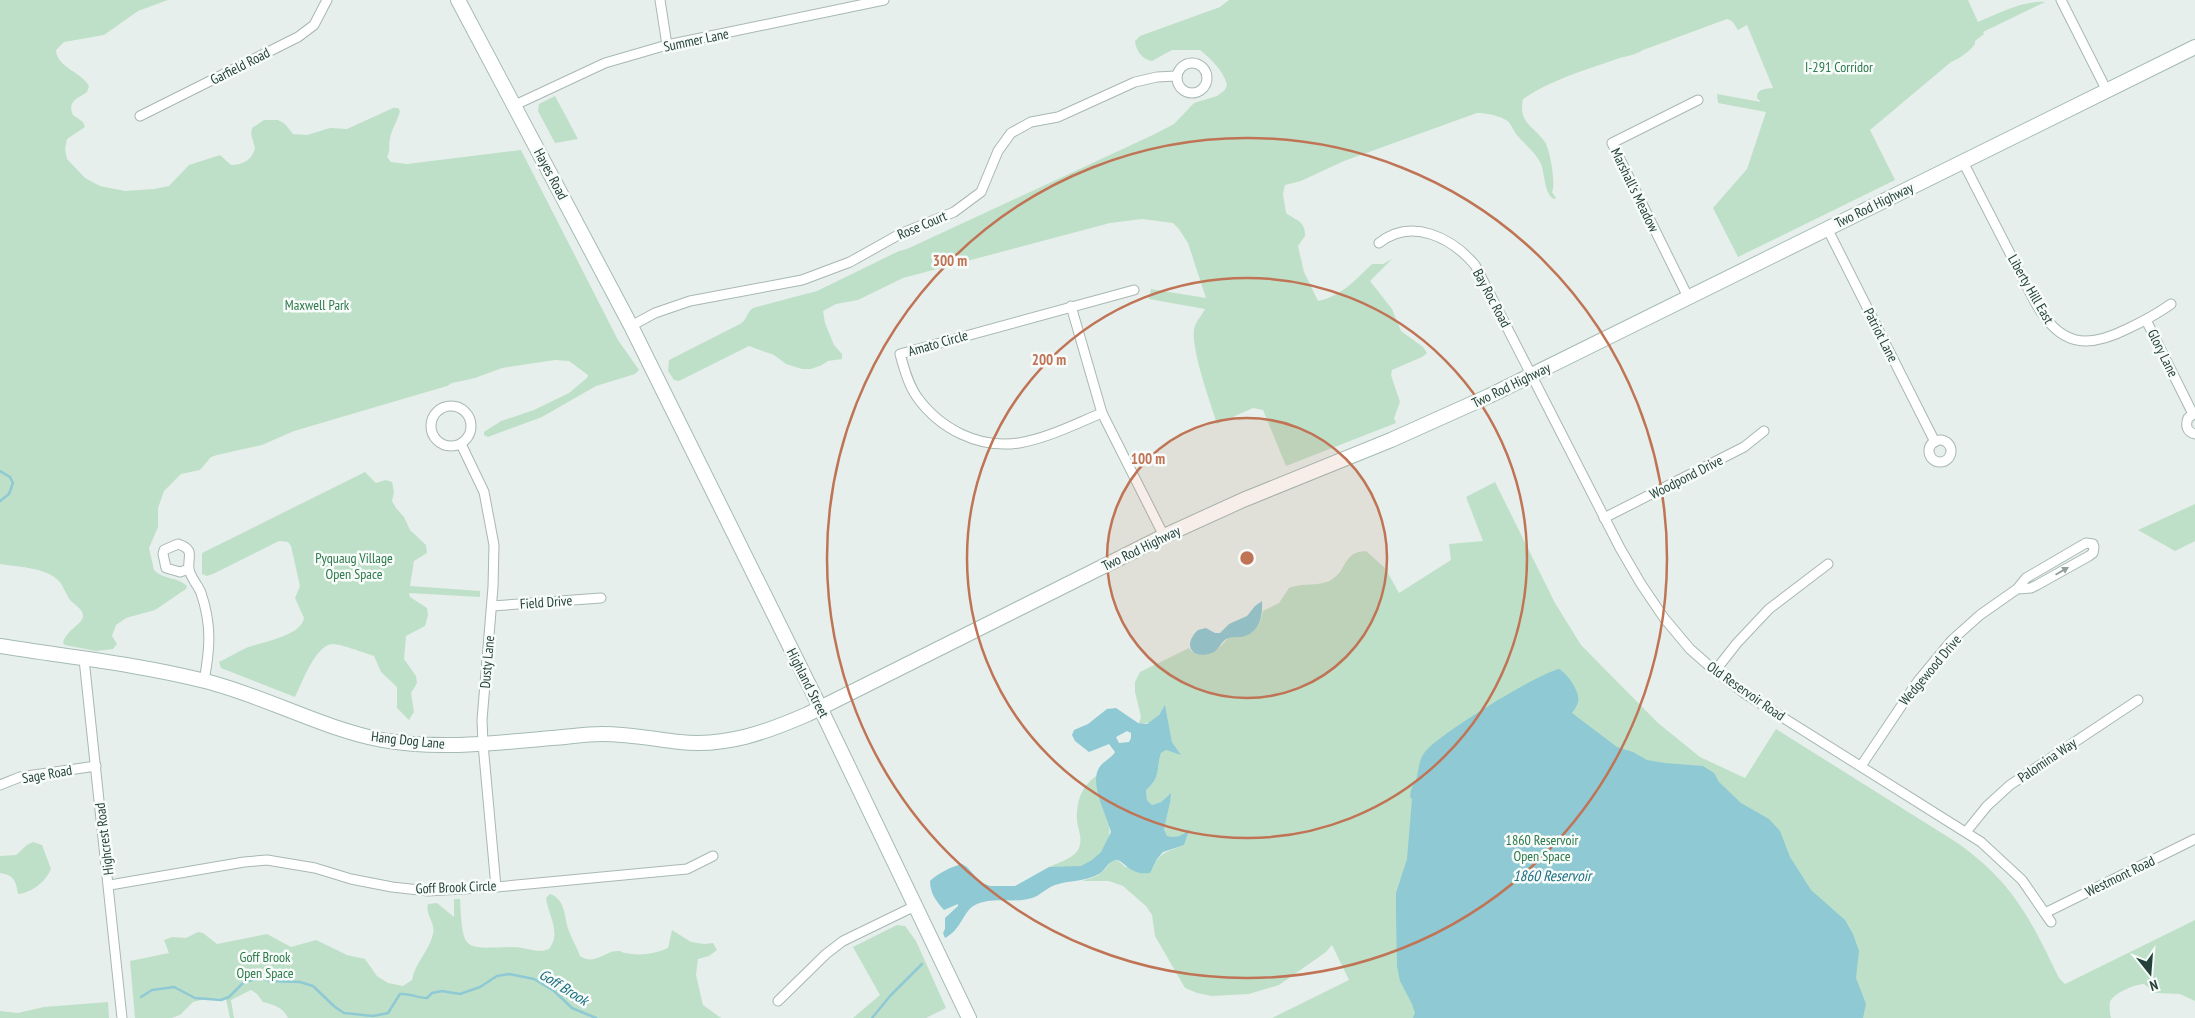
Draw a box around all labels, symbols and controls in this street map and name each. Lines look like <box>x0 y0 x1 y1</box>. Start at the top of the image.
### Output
street label: Summer Lane <box>662 24 730 56</box>
street label: Garfield Road <box>207 43 273 89</box>
park label: I-291 Corridor <box>1805 58 1873 76</box>
street label: Hayes Road <box>530 145 572 203</box>
street label: Marshall's Meadow <box>1607 145 1663 236</box>
street label: Two Rod Highway <box>1832 178 1917 232</box>
street label: Rose Court <box>895 207 950 243</box>
text: 300 m <box>933 251 967 270</box>
street label: Liberty Hill East <box>2004 251 2058 327</box>
street label: Bay Roc Road <box>1469 266 1515 330</box>
park label: Maxwell Park <box>285 296 350 314</box>
street label: Patriot Lane <box>1860 305 1902 365</box>
street label: Amato Circle <box>906 326 970 360</box>
street label: Glory Lane <box>2144 326 2182 380</box>
text: 200 m <box>1032 350 1066 369</box>
street label: Two Rod Highway <box>1469 358 1554 412</box>
text: 100 m <box>1131 449 1165 468</box>
street label: Woodpond Drive <box>1646 451 1726 503</box>
street label: Two Rod Highway <box>1099 521 1184 575</box>
park label: Pyquaug Village Open Space <box>315 549 393 583</box>
centre of rings <box>1238 549 1256 567</box>
one-way arrow <box>2054 567 2069 575</box>
street label: Field Drive <box>519 591 573 613</box>
street label: Wedgewood Drive <box>1895 631 1965 709</box>
street label: Dusty Lane <box>476 635 498 689</box>
street label: Highland Street <box>783 645 833 721</box>
street label: Old Reservoir Road <box>1703 657 1789 725</box>
street label: Hang Dog Lane <box>370 727 446 753</box>
street label: Palomina Way <box>2014 733 2081 786</box>
street label: Sage Road <box>21 761 73 787</box>
street label: Highcrest Road <box>91 802 117 876</box>
park label: 1860 Reservoir Open Space <box>1506 831 1579 865</box>
street label: Westmont Road <box>2082 851 2158 901</box>
water label: 1860 Reservoir <box>1513 866 1593 885</box>
street label: Goff Brook Circle <box>415 877 497 897</box>
park label: Goff Brook Open Space <box>237 948 294 982</box>
north arrow <box>2125 948 2175 998</box>
water label: Goff Brook <box>536 964 594 1011</box>
text: N <box>2148 976 2160 995</box>

